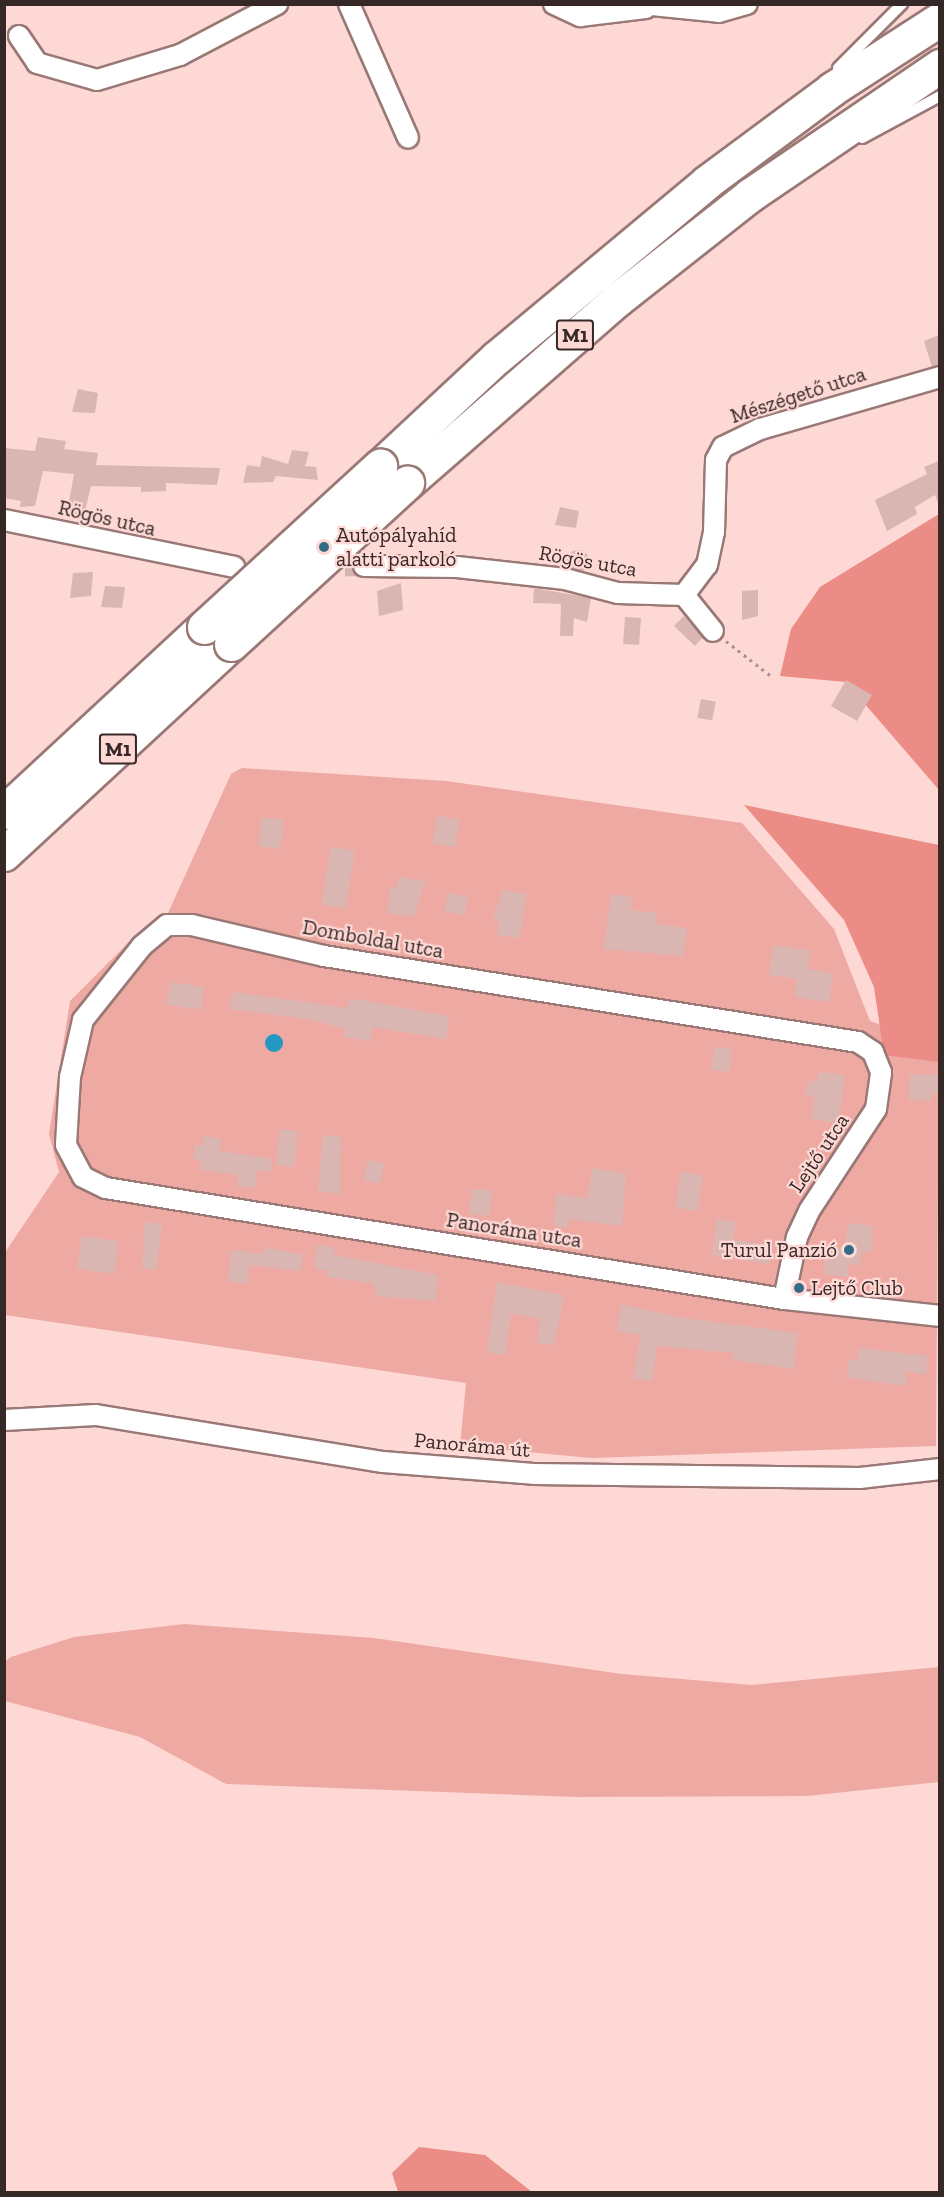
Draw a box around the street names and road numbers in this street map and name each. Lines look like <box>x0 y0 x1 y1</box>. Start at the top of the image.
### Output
road number: M1 <box>556 318 594 352</box>
street label: Mészégető utca <box>727 361 869 429</box>
street label: Rögös utca <box>56 495 158 541</box>
street label: Rögös utca <box>537 540 639 582</box>
road number: M1 <box>98 732 138 766</box>
street label: Domboldal utca <box>301 914 445 964</box>
street label: Lejtő utca <box>784 1109 854 1197</box>
street label: Panoráma utca <box>445 1207 583 1253</box>
street label: Panoráma út <box>413 1427 531 1463</box>

